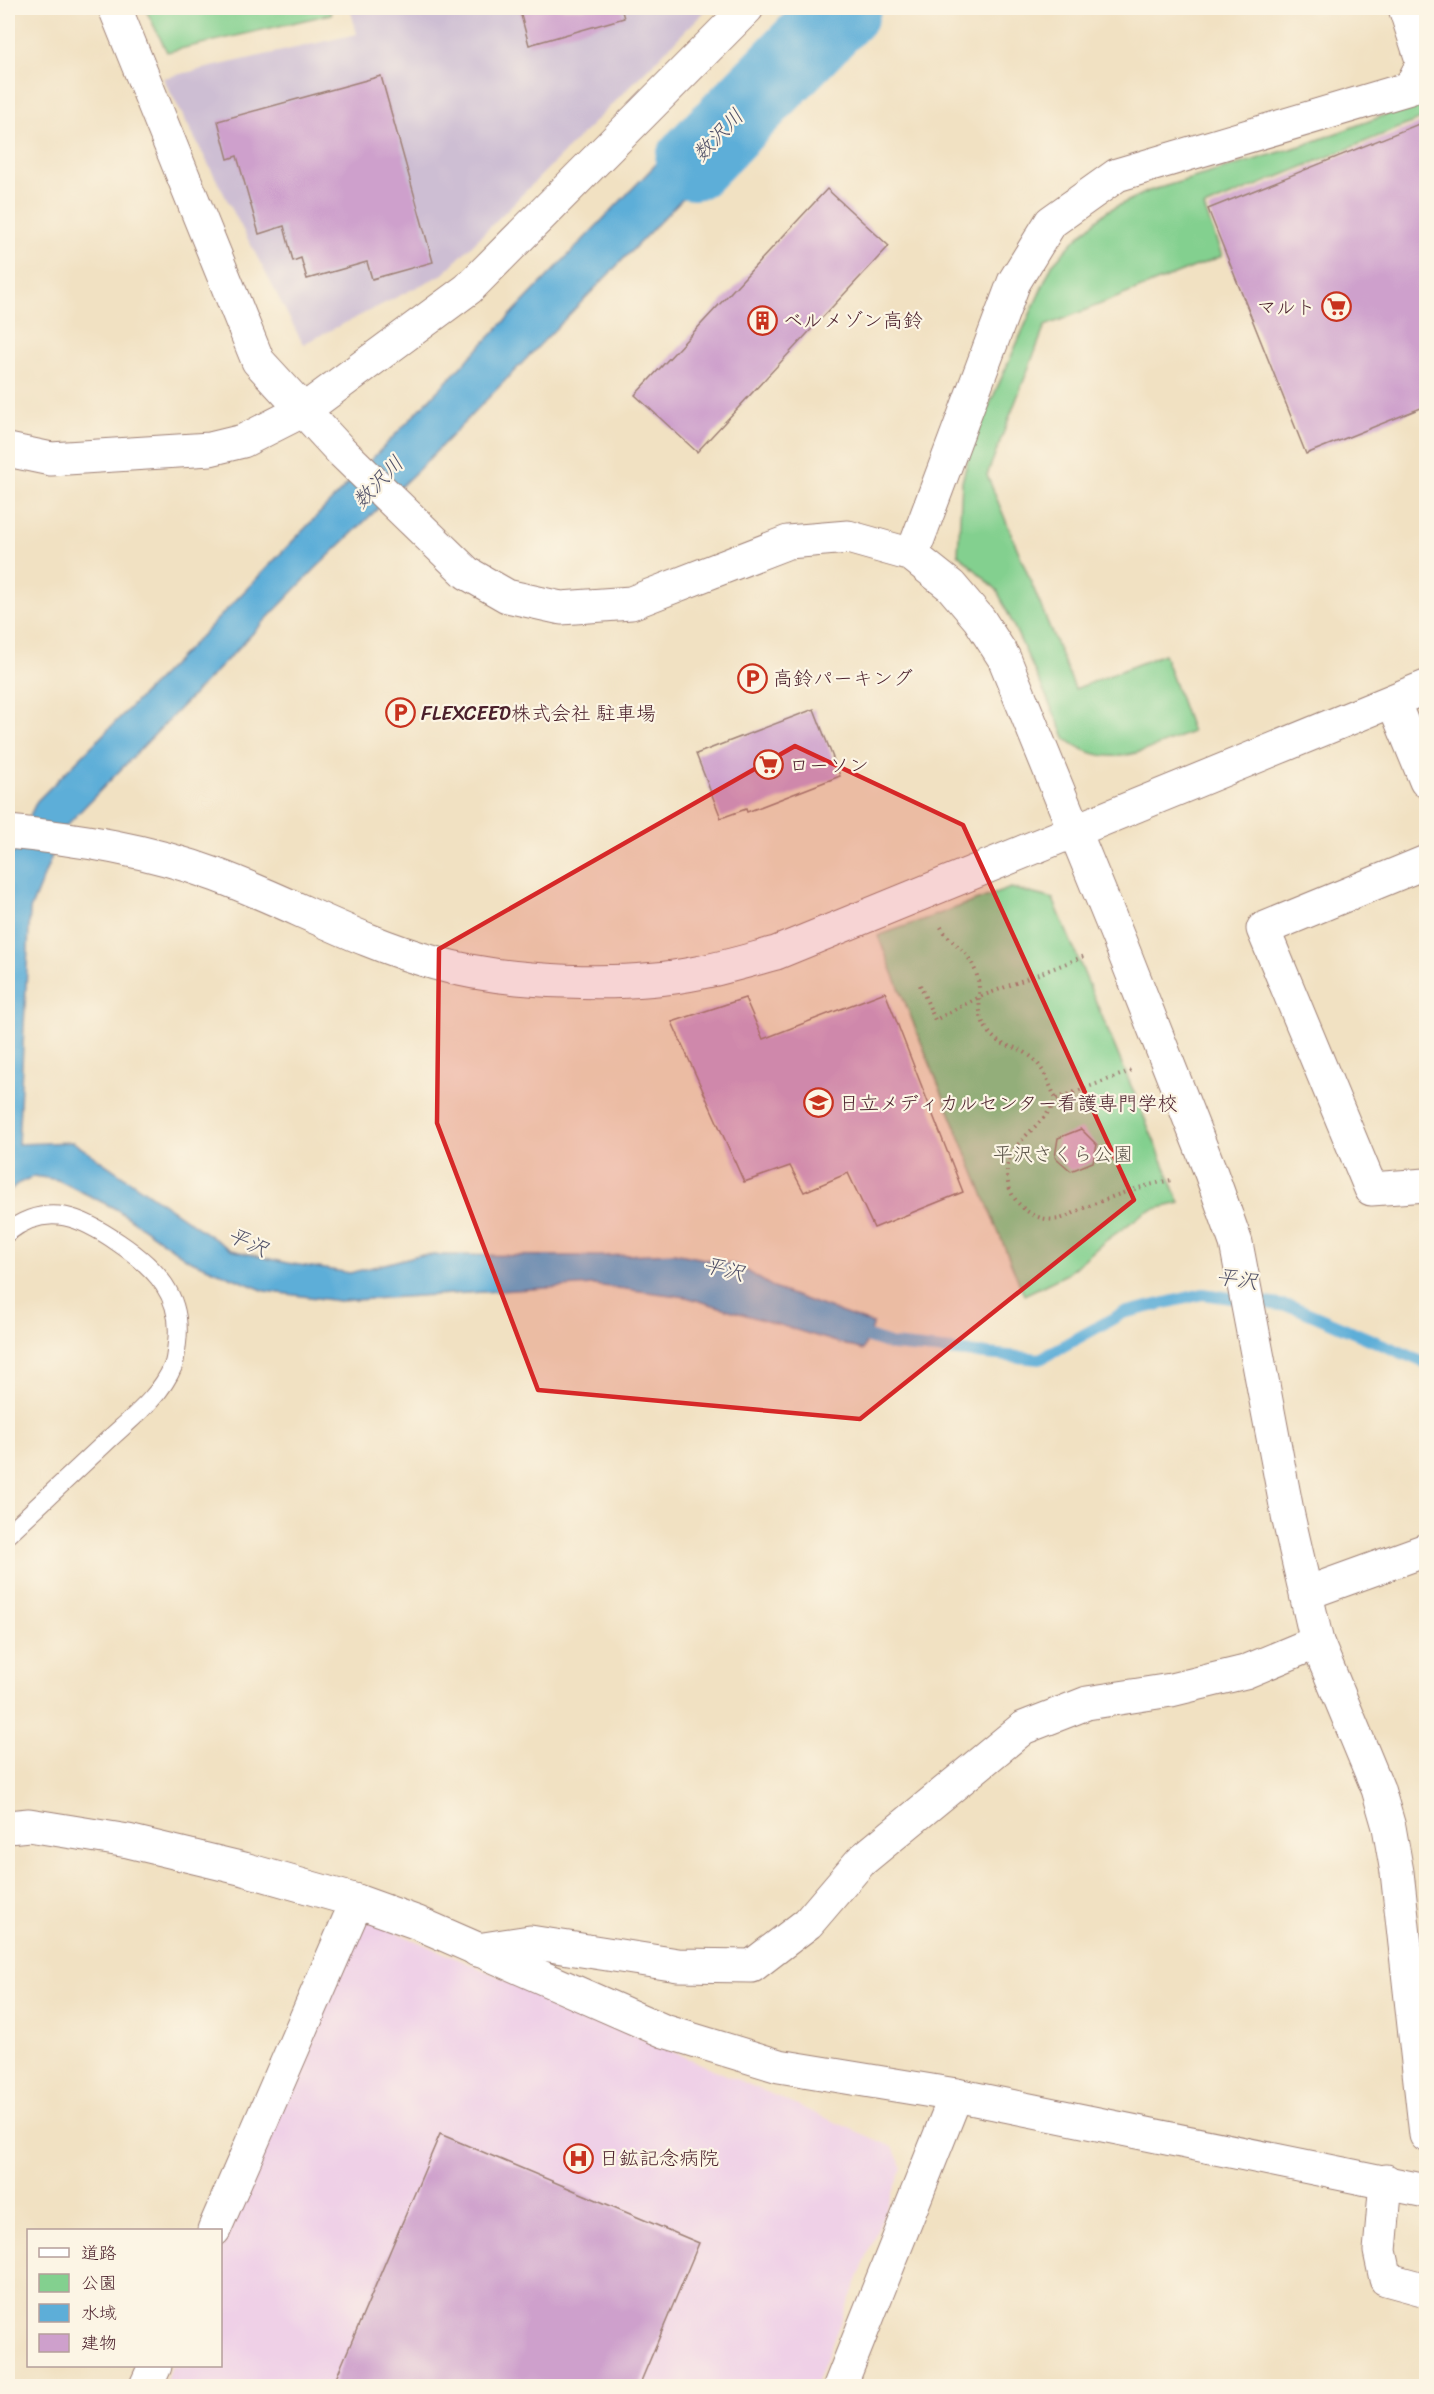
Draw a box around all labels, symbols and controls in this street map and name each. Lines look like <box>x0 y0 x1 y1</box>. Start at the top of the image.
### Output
water label: 数沢川 <box>682 99 754 171</box>
place label: マルト <box>1256 290 1316 325</box>
supermarket icon: マルト <box>1321 291 1353 323</box>
place label: ベルメゾン高鈴 <box>783 303 923 338</box>
building icon: ベルメゾン高鈴 <box>746 304 778 336</box>
water label: 数沢川 <box>342 446 414 518</box>
place label: 高鈴パーキング <box>773 661 913 696</box>
parking icon: 高鈴パーキング <box>736 662 768 694</box>
place label: FLEXCEED株式会社 駐車場 <box>421 696 656 731</box>
parking icon: FLEXCEED株式会社 駐車場 <box>384 697 416 729</box>
place label: ローソン <box>789 748 869 783</box>
supermarket icon: ローソン <box>752 749 784 781</box>
place label: 日立メディカルセンター看護専門学校 <box>839 1086 1177 1121</box>
school or university icon: 日立メディカルセンター看護専門学校 <box>802 1087 834 1119</box>
park label: 平沢さくら公園 <box>993 1137 1133 1172</box>
water label: 平沢 <box>221 1216 276 1269</box>
water label: 平沢 <box>699 1245 750 1293</box>
water label: 平沢 <box>1214 1257 1261 1301</box>
place label: 日鉱記念病院 <box>599 2141 719 2176</box>
hospital icon: 日鉱記念病院 <box>562 2142 594 2174</box>
legend <box>27 2229 222 2367</box>
text: 道路 <box>81 2237 117 2269</box>
text: 公園 <box>81 2267 117 2299</box>
text: 水域 <box>81 2297 117 2329</box>
text: 建物 <box>81 2327 117 2359</box>

